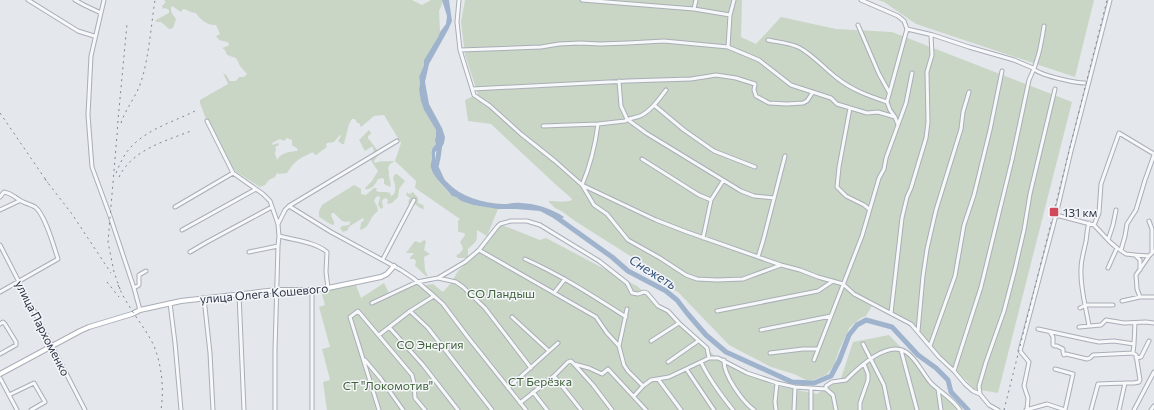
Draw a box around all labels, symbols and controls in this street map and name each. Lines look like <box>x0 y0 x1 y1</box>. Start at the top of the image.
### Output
place label: 131 км <box>1063 205 1097 219</box>
marker: 131 км <box>1048 206 1060 218</box>
water label: Снежеть <box>626 251 680 293</box>
street label: улица Пархоменко <box>13 278 73 378</box>
street label: улица Олега Кошевого <box>199 280 329 306</box>
park label: СО Ландыш <box>467 286 535 300</box>
park label: СО Энергия <box>396 337 464 351</box>
park label: СТ Берёзка <box>508 374 572 388</box>
park label: СТ "Локомотив" <box>343 378 433 392</box>

